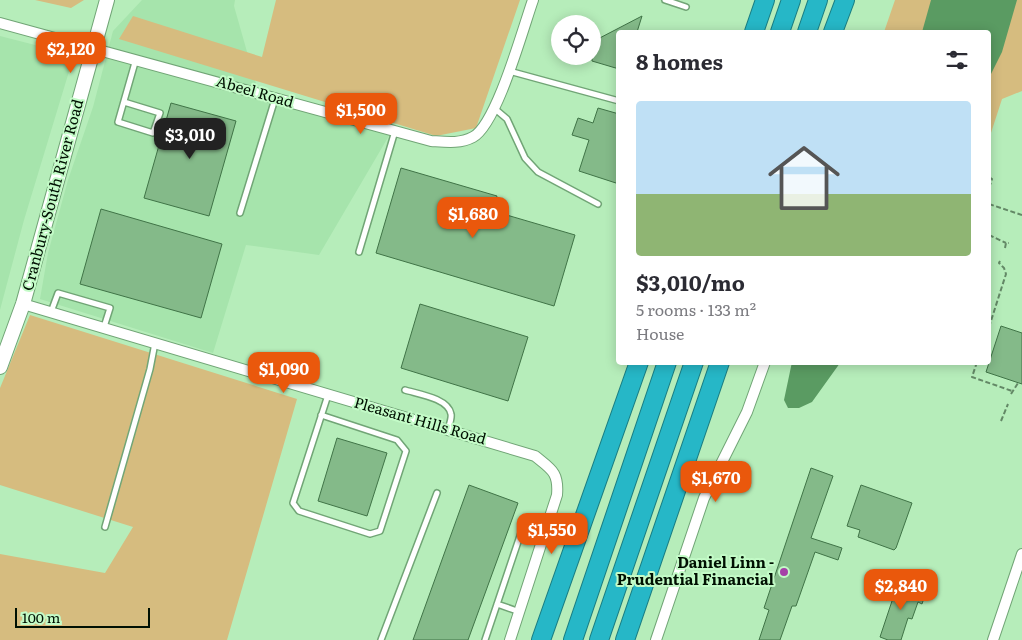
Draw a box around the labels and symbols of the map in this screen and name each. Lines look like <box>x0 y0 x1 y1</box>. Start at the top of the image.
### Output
pin: $2,120 <box>30 32 112 74</box>
street label: Abeel Road <box>214 69 297 113</box>
pin: $1,500 <box>320 92 402 135</box>
street label: Cranbury-South River Road <box>15 96 88 293</box>
pin: $3,010 <box>149 118 231 160</box>
pin: $1,680 <box>432 196 514 239</box>
pin: $1,090 <box>243 352 325 394</box>
street label: Pleasant Hills Road <box>352 390 489 449</box>
pin: $1,670 <box>675 460 757 503</box>
pin: $1,550 <box>511 512 593 555</box>
place label: Daniel Linn - Prudential Financial <box>617 550 775 590</box>
marker: Daniel Linn - Prudential Financial <box>778 566 790 578</box>
pin: $2,840 <box>860 568 942 611</box>
scale bar <box>15 605 150 628</box>

